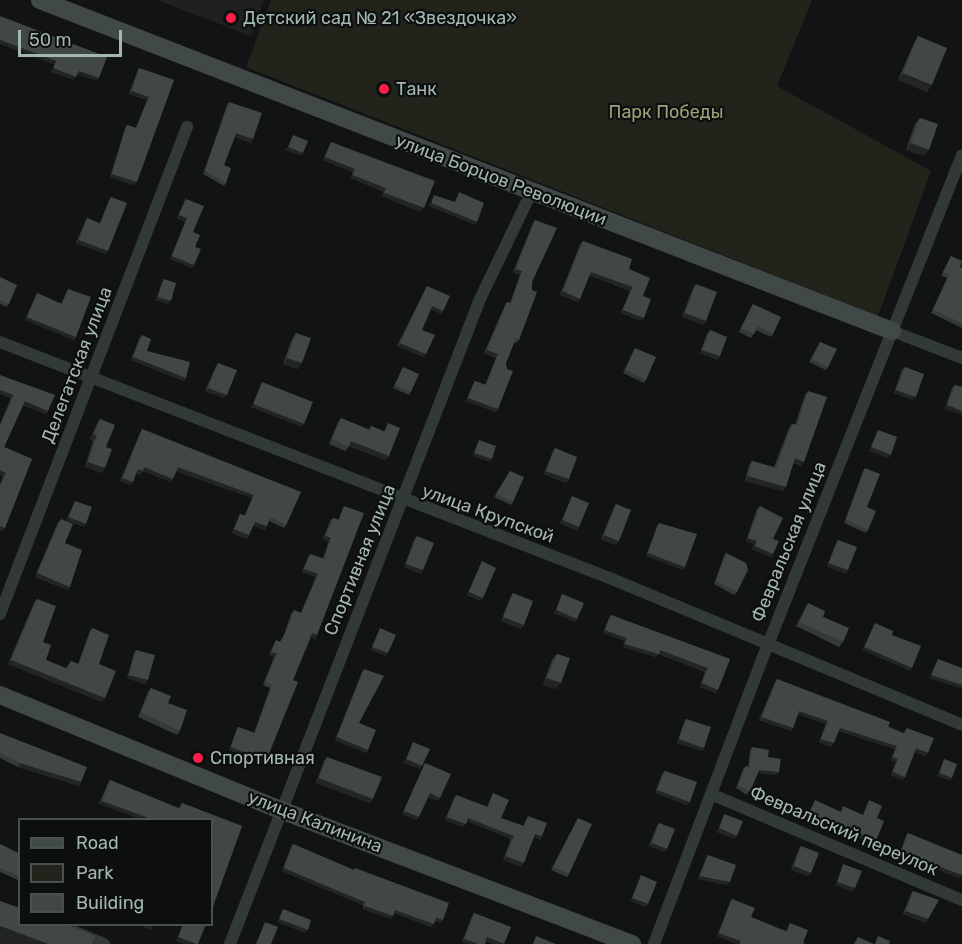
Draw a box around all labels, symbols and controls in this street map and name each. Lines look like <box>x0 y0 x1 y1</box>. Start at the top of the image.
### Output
place label: Детский сад № 21 «Звездочка» <box>243 7 517 29</box>
marker: Детский сад № 21 «Звездочка» <box>224 11 238 25</box>
scale bar <box>21 18 124 56</box>
text: 50 m <box>29 29 72 51</box>
place label: Танк <box>396 78 437 100</box>
marker: Танк <box>377 82 391 96</box>
park label: Парк Победы <box>609 101 723 123</box>
street label: улица Борцов Революции <box>392 130 610 230</box>
street label: Делегатская улица <box>37 284 117 446</box>
street label: Февральская улица <box>747 459 831 625</box>
street label: улица Крупской <box>419 480 557 548</box>
street label: Спортивная улица <box>320 481 400 639</box>
place label: Спортивная <box>210 747 315 769</box>
marker: Спортивная <box>191 751 205 765</box>
street label: Февральский переулок <box>747 781 941 881</box>
street label: улица Калинина <box>245 786 385 858</box>
legend <box>18 818 213 926</box>
text: Road <box>76 832 119 854</box>
text: Park <box>76 862 113 884</box>
text: Building <box>76 892 144 914</box>

